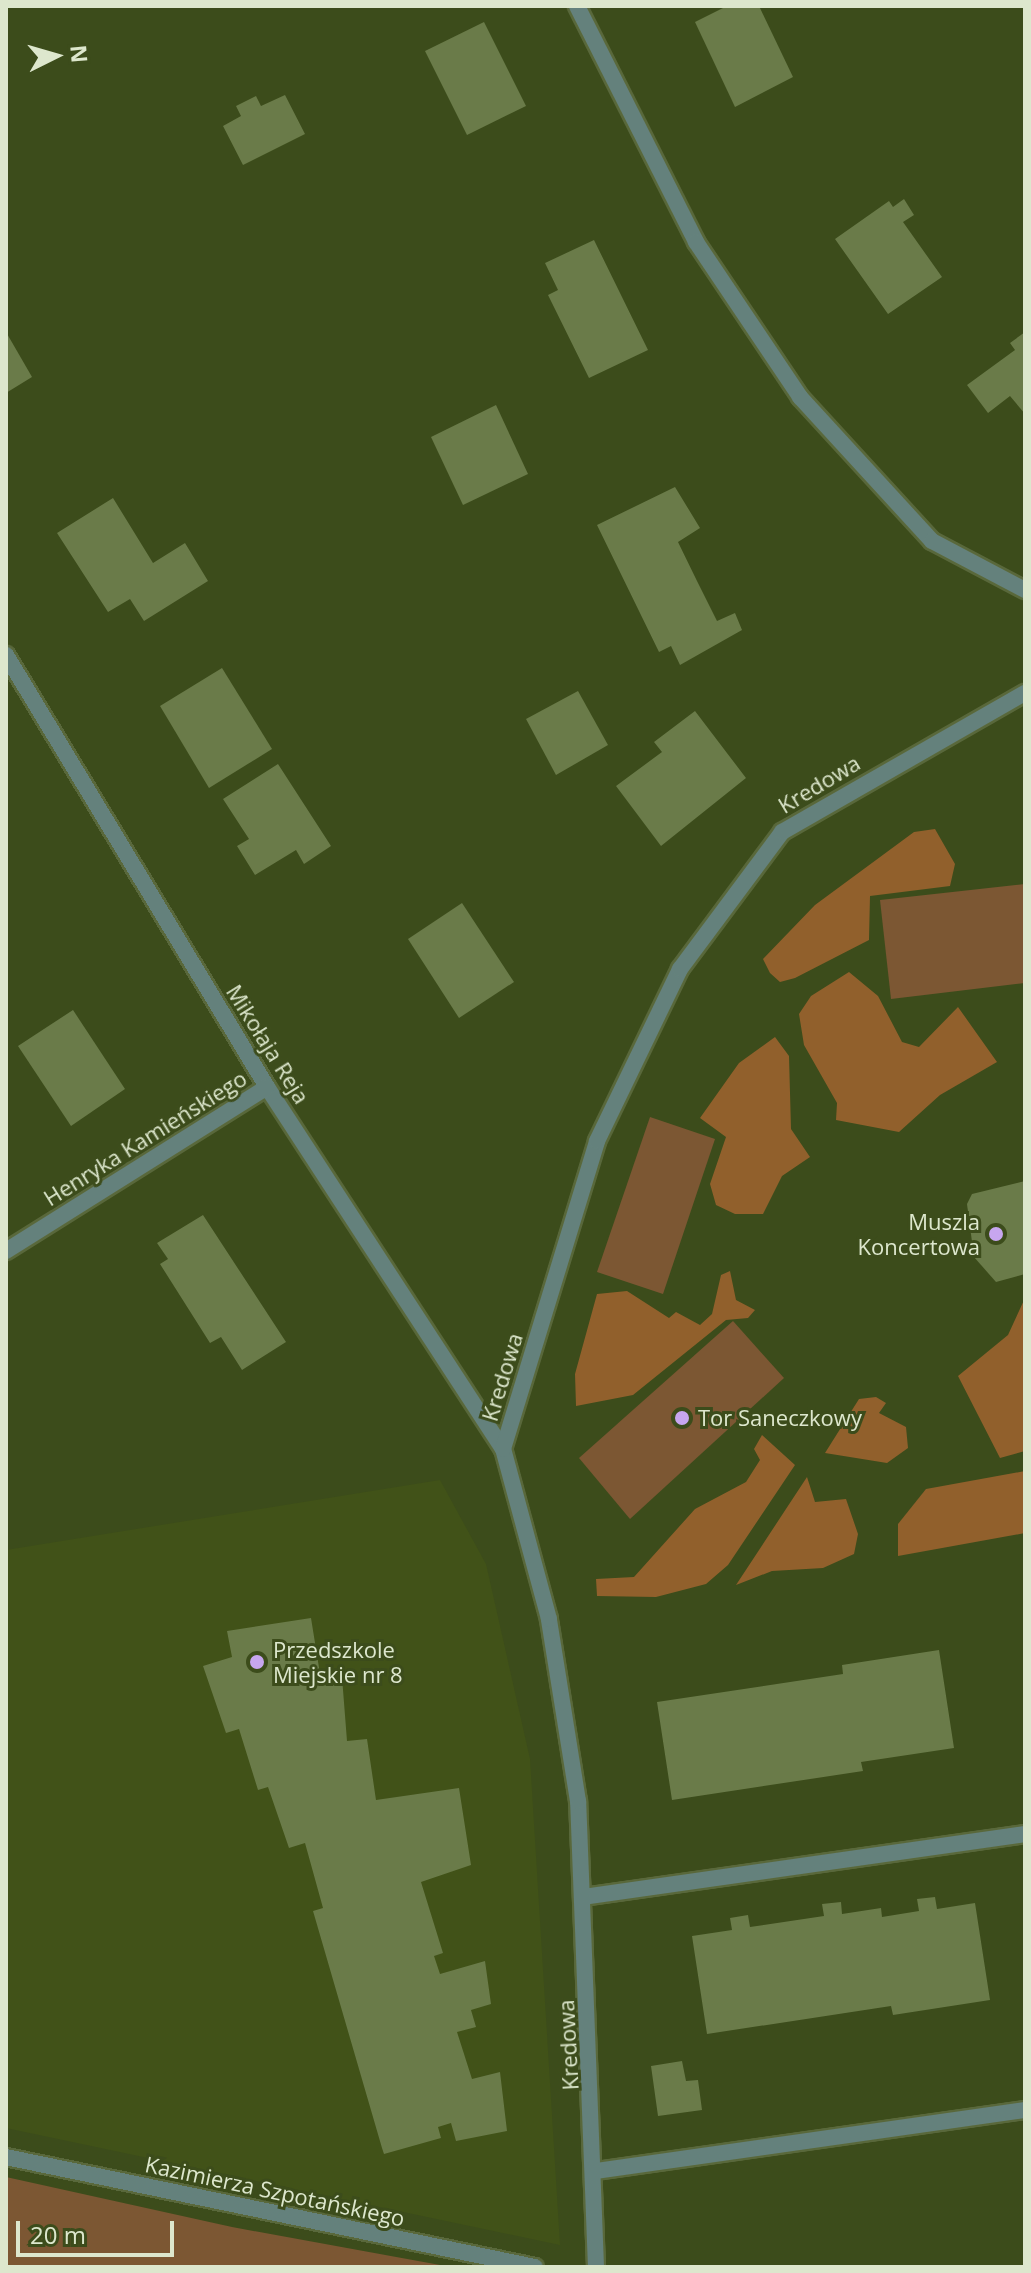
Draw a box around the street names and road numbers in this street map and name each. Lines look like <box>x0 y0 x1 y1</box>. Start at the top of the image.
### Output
street label: Kredowa <box>773 749 865 819</box>
street label: Mikołaja Reja <box>221 980 315 1108</box>
street label: Henryka Kamieńskiego <box>39 1065 251 1211</box>
street label: Kredowa <box>476 1330 528 1424</box>
street label: Kredowa <box>552 1999 584 2091</box>
street label: Kazimierza Szpotańskiego <box>143 2151 407 2231</box>

